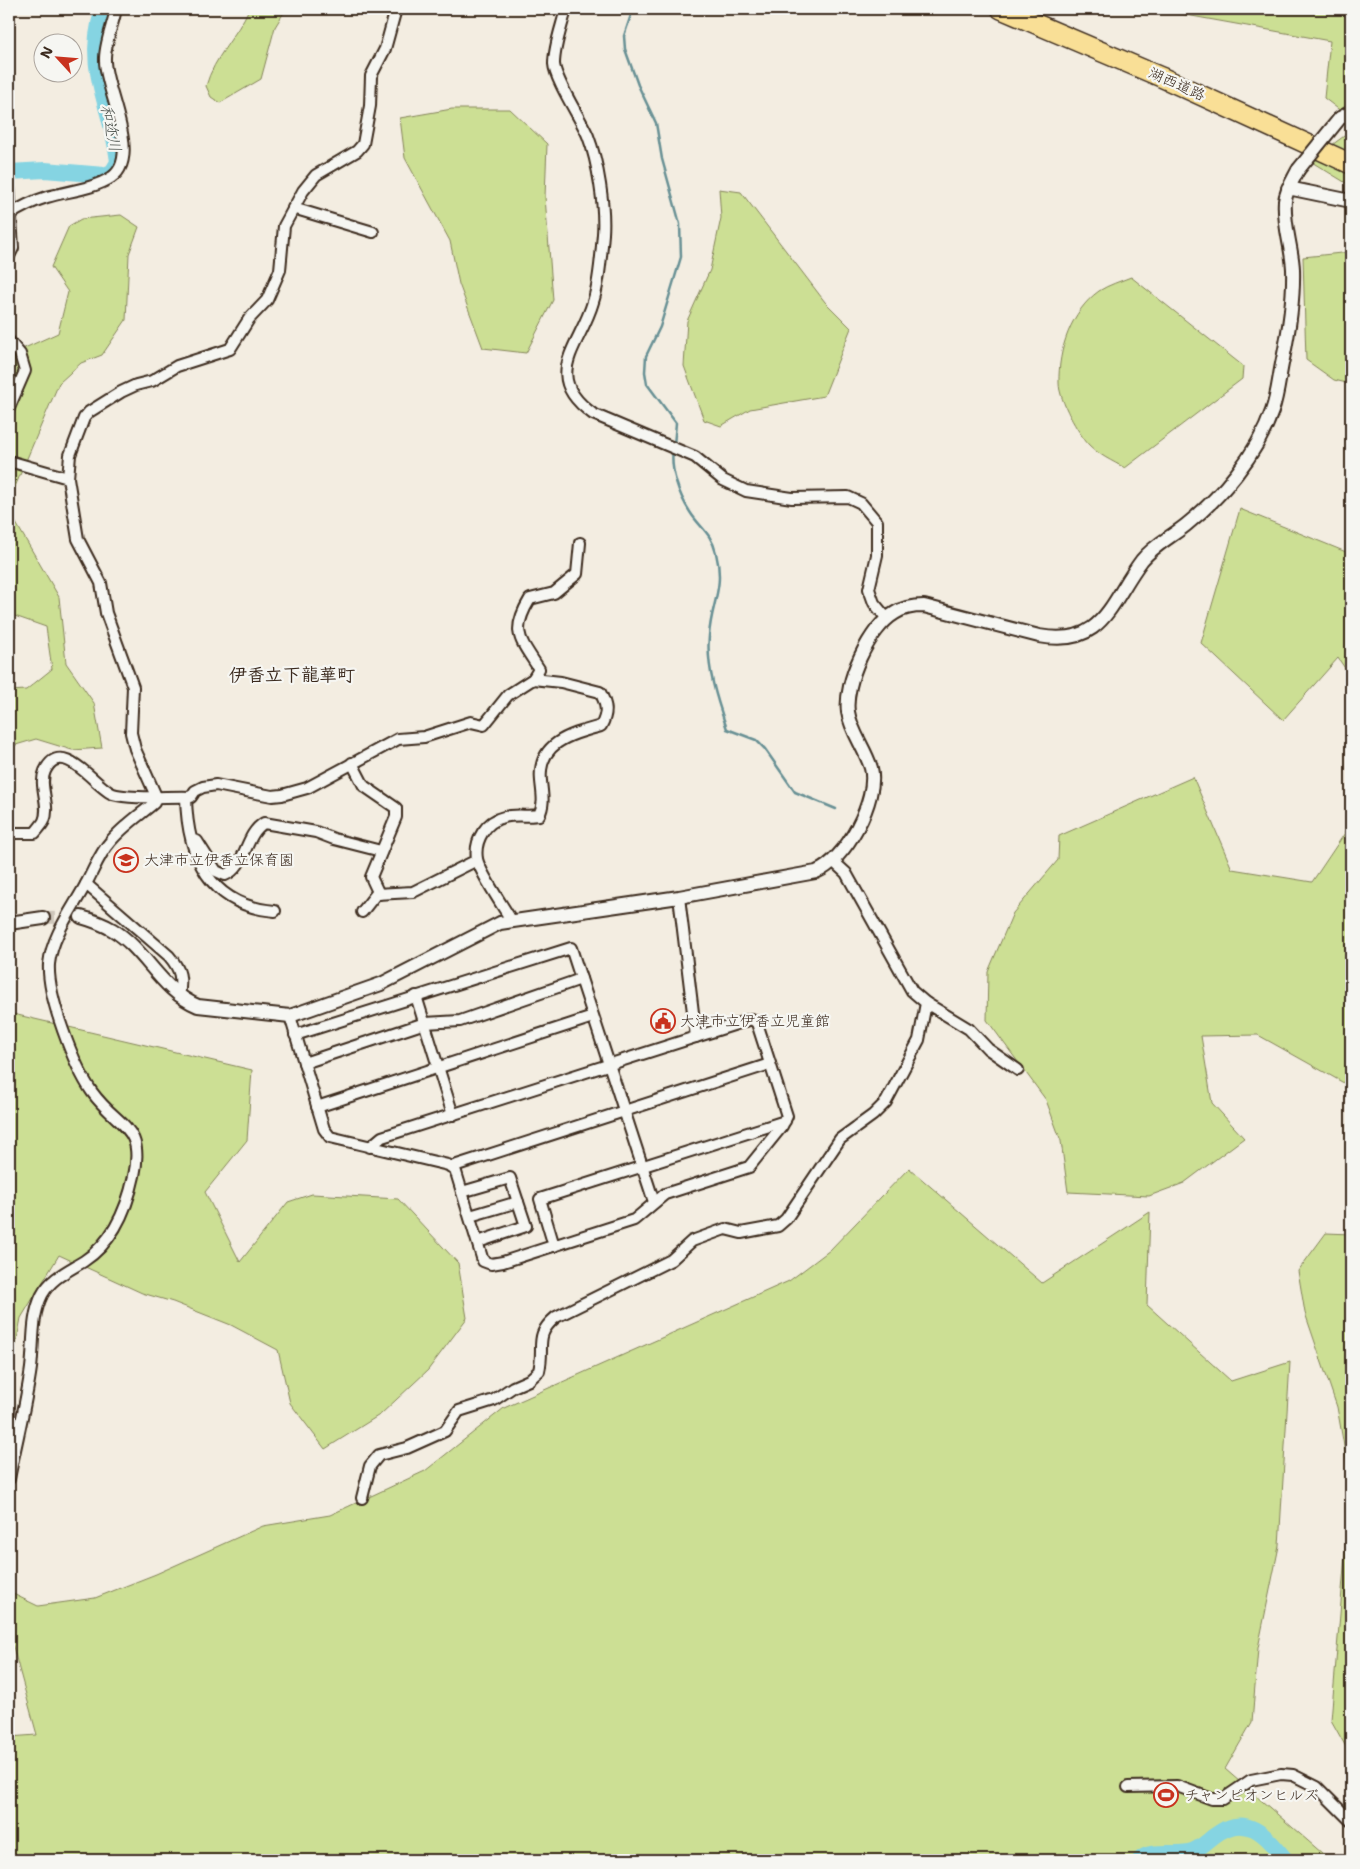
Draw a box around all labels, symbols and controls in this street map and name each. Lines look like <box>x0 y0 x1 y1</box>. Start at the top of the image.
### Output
north arrow <box>32 32 82 82</box>
text: N <box>36 43 57 61</box>
street label: 湖西道路 <box>1146 63 1208 105</box>
water label: 和迩川 <box>96 102 126 154</box>
district label: 伊香立下龍華町 <box>229 663 355 687</box>
school or university icon: 大津市立伊香立保育園 <box>113 847 139 873</box>
place label: 大津市立伊香立保育園 <box>144 850 294 870</box>
public building icon: 大津市立伊香立児童館 <box>650 1008 676 1034</box>
place label: 大津市立伊香立児童館 <box>680 1011 830 1031</box>
sports icon: チャンピオンヒルズ <box>1153 1782 1179 1808</box>
place label: チャンピオンヒルズ <box>1184 1785 1318 1805</box>

